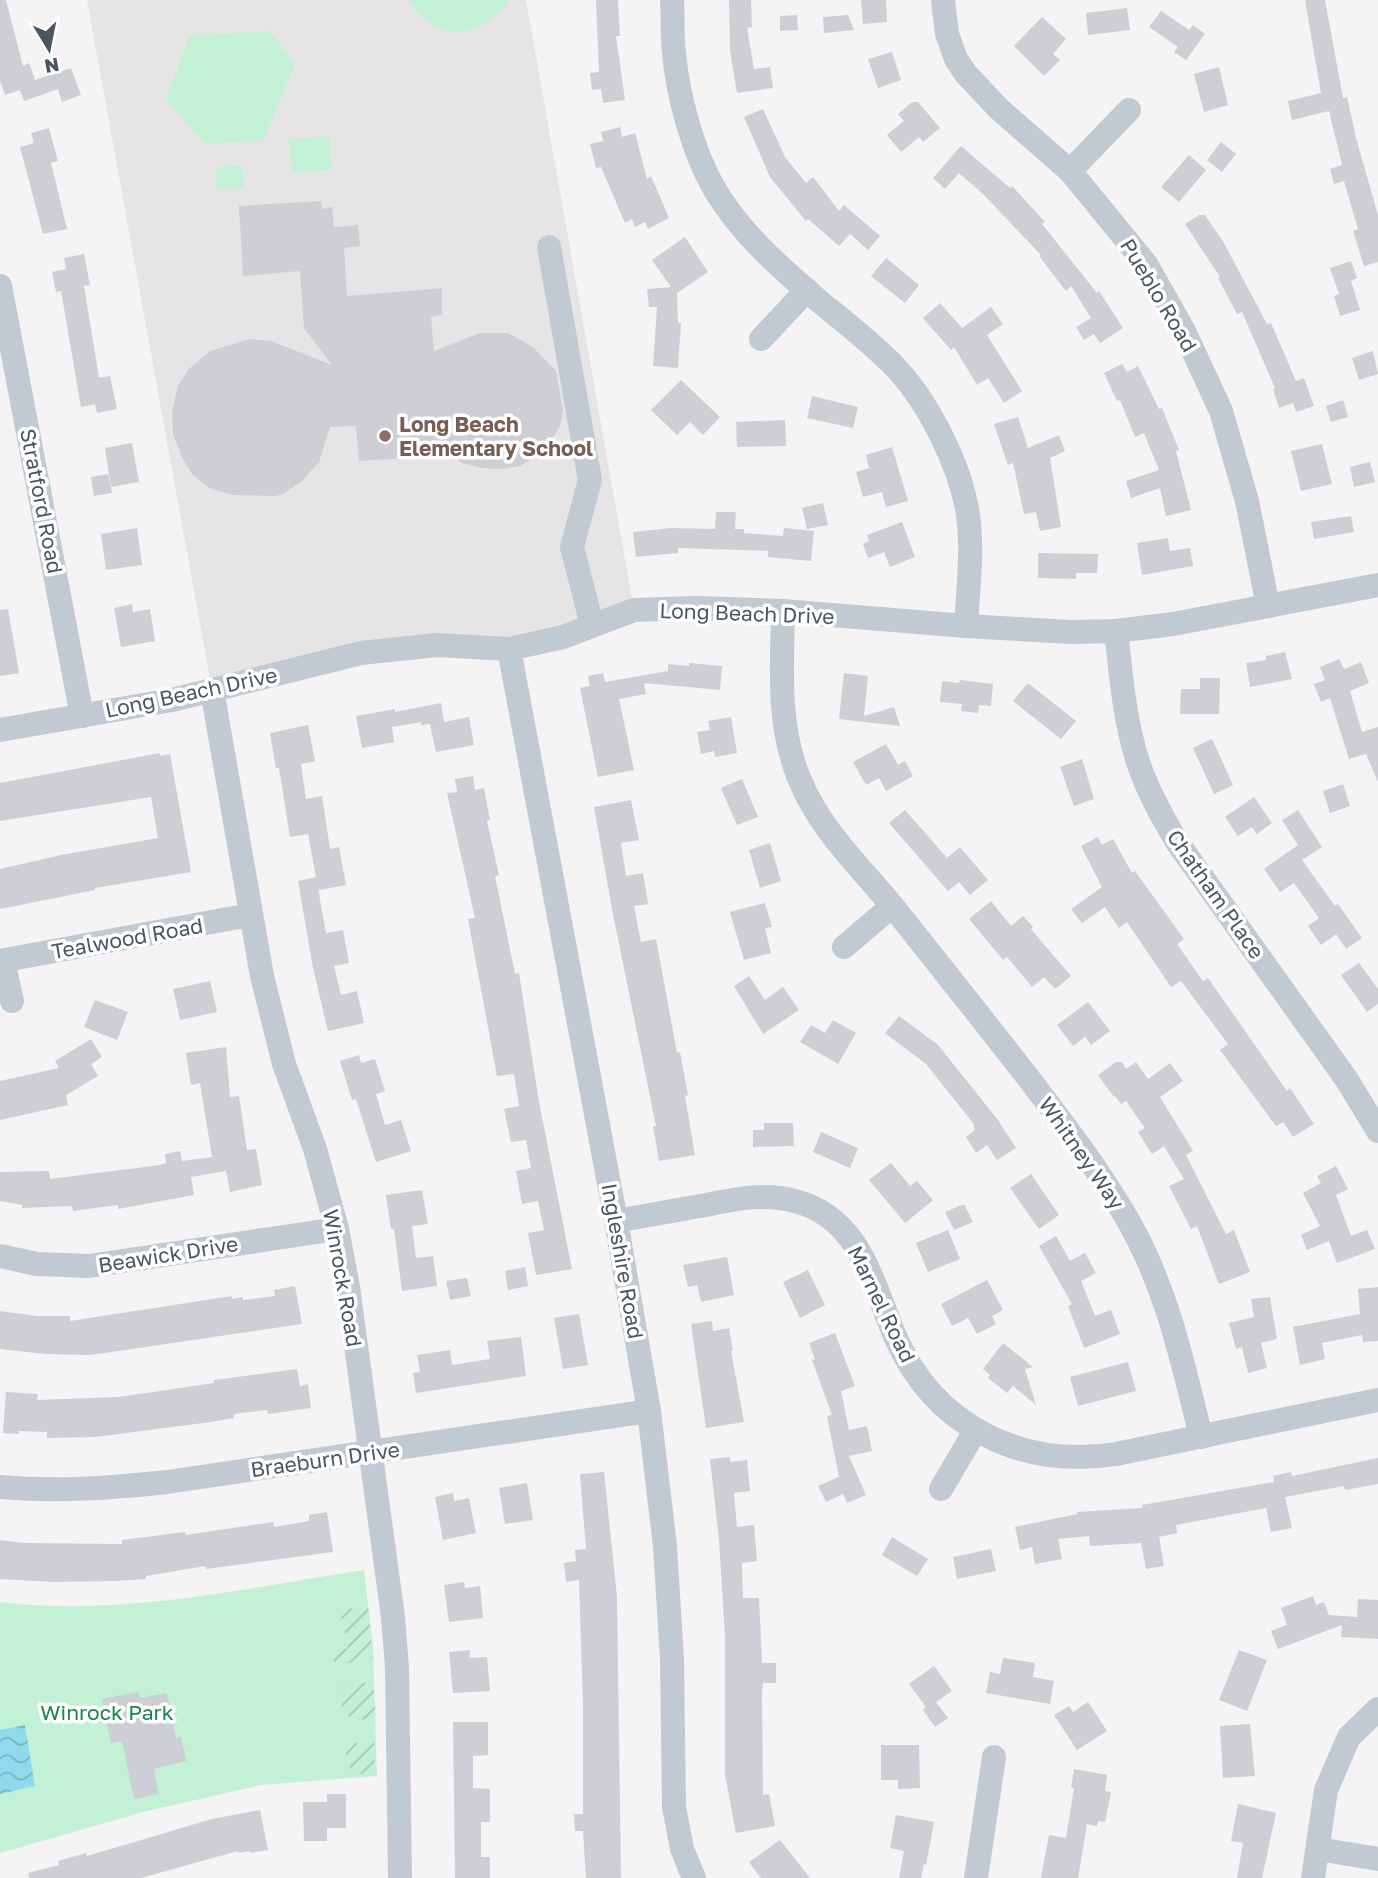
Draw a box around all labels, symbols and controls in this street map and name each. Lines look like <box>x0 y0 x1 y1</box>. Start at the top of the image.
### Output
north arrow <box>14 14 84 84</box>
text: N <box>43 54 61 79</box>
street label: Pueblo Road <box>1115 234 1203 356</box>
place label: Long Beach Elementary School <box>399 411 593 461</box>
street label: Stratford Road <box>15 426 69 576</box>
marker: Long Beach Elementary School <box>377 428 393 444</box>
street label: Long Beach Drive <box>659 597 835 629</box>
street label: Long Beach Drive <box>103 661 279 723</box>
street label: Chatham Place <box>1162 824 1270 964</box>
street label: Tealwood Road <box>49 912 205 964</box>
street label: Whitney Way <box>1034 1092 1130 1214</box>
street label: Ingleshire Road <box>597 1181 649 1341</box>
street label: Winrock Road <box>318 1207 368 1349</box>
street label: Beawick Drive <box>96 1230 240 1278</box>
street label: Marnel Road <box>843 1241 921 1367</box>
street label: Braeburn Drive <box>249 1436 401 1482</box>
park label: Winrock Park <box>40 1699 174 1725</box>

